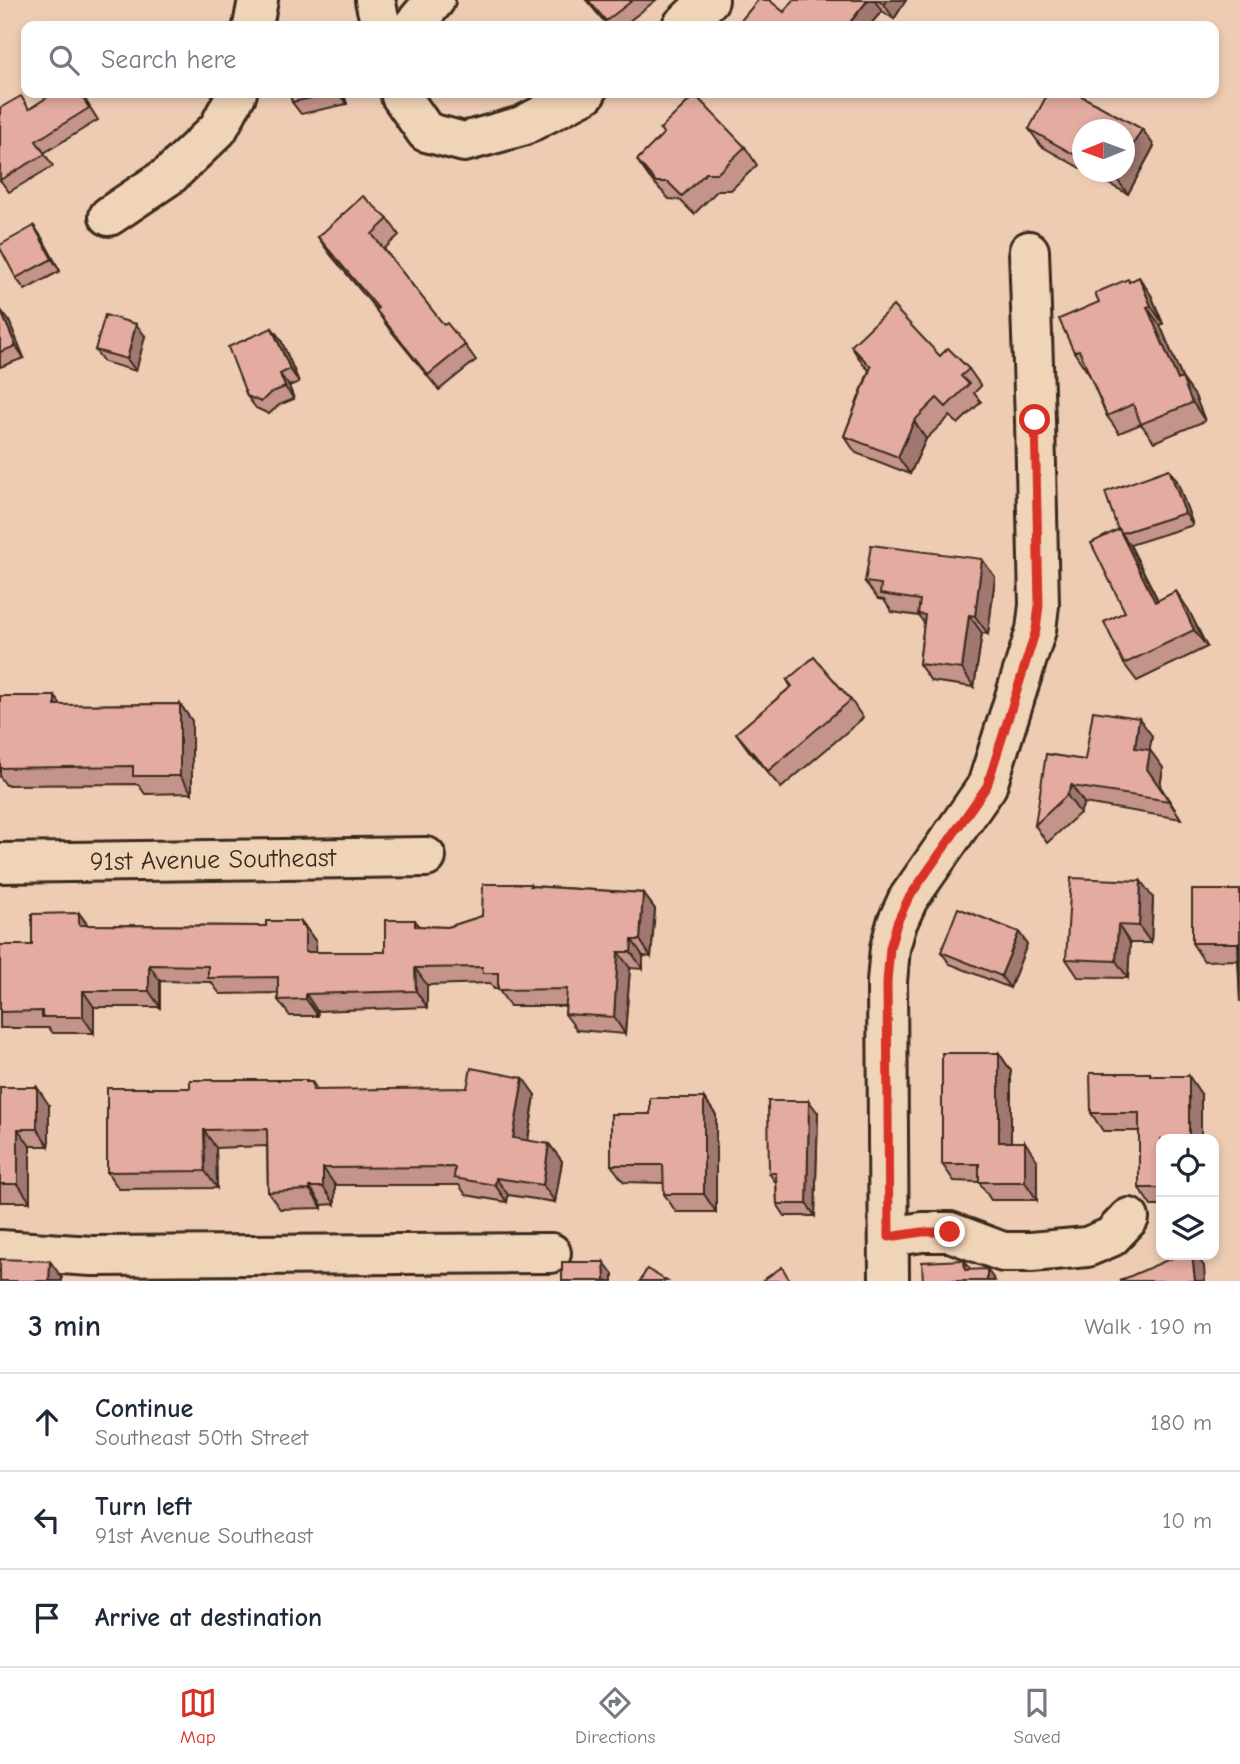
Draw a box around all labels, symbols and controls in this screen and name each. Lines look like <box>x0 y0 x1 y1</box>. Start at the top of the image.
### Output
search box <box>21 21 1219 98</box>
icon: search <box>45 41 83 79</box>
text: Search here <box>101 45 236 75</box>
north arrow <box>1072 119 1135 182</box>
route start <box>1019 404 1050 435</box>
street label: 91st Avenue Southeast <box>90 843 338 877</box>
map controls <box>1156 1134 1219 1260</box>
button: locate <box>1156 1134 1219 1197</box>
button: layers <box>1156 1197 1219 1260</box>
route end <box>934 1216 965 1247</box>
text: 3 min <box>28 1309 101 1344</box>
text: Walk · 190 m <box>1084 1313 1212 1340</box>
text: Continue <box>95 1394 193 1424</box>
icon: ahead <box>28 1403 66 1441</box>
text: 180 m <box>1150 1409 1212 1436</box>
text: Southeast 50th Street <box>95 1424 308 1451</box>
text: Turn left <box>95 1492 192 1522</box>
icon: left <box>28 1501 66 1539</box>
text: 10 m <box>1162 1507 1212 1534</box>
text: 91st Avenue Southeast <box>95 1522 313 1549</box>
icon: arrive <box>28 1599 66 1637</box>
text: Arrive at destination <box>95 1603 322 1633</box>
tab: Map <box>179 1684 217 1748</box>
tab: Directions <box>575 1684 655 1748</box>
tab: Saved <box>1014 1684 1061 1748</box>

